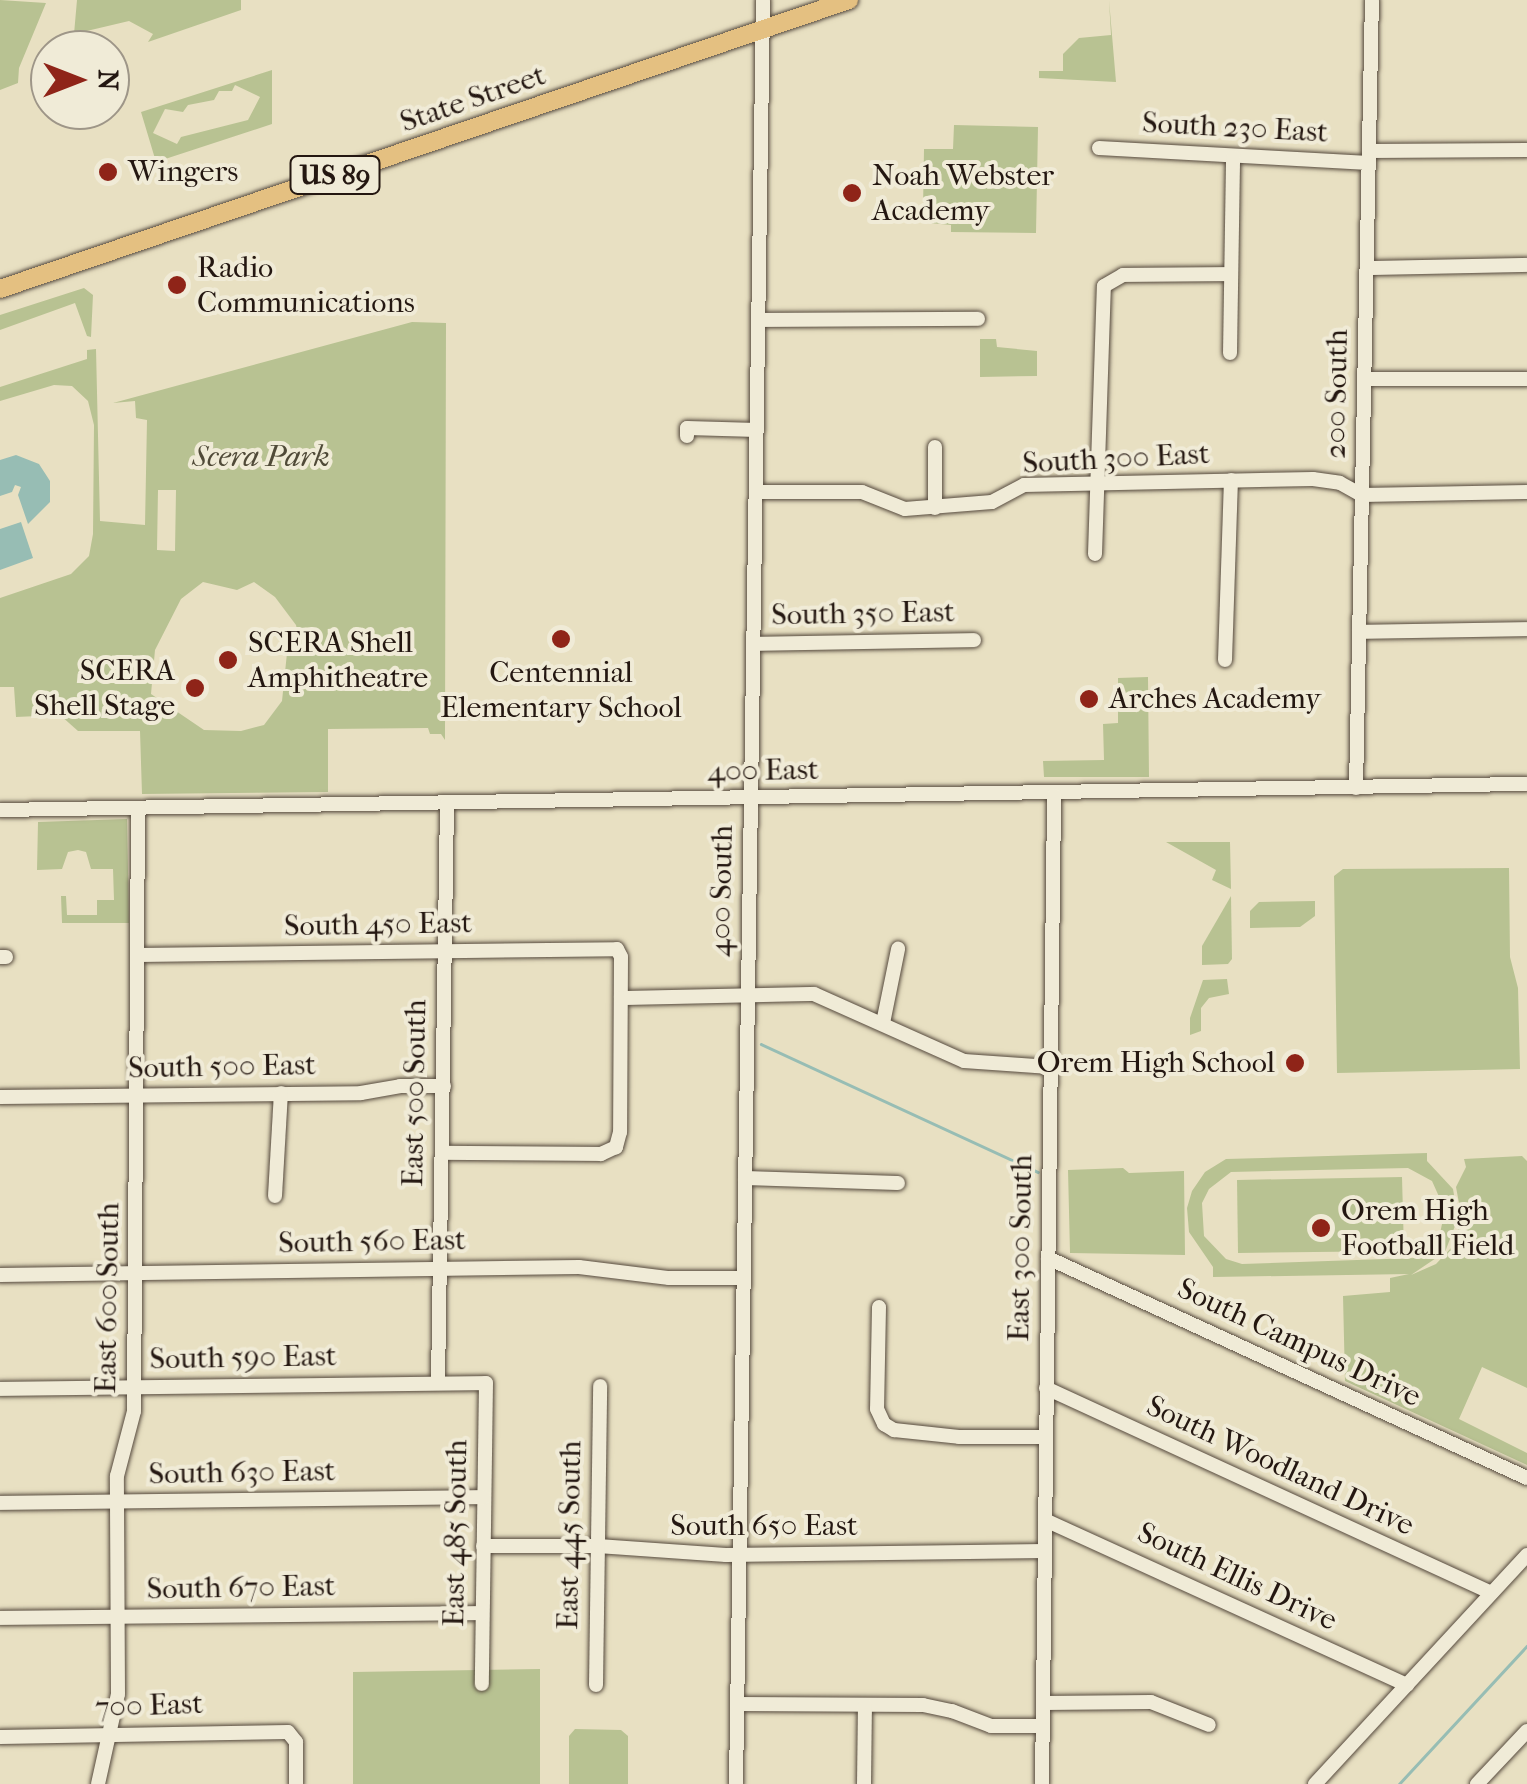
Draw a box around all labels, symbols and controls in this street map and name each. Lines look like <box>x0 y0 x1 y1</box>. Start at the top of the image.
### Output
north arrow <box>30 30 130 130</box>
street label: State Street <box>396 57 550 141</box>
text: N <box>92 69 125 91</box>
street label: South 230 East <box>1141 105 1329 151</box>
road number: US 89 <box>288 152 382 198</box>
place label: Wingers <box>128 154 238 190</box>
place label: Noah Webster Academy <box>872 158 1054 228</box>
marker: Wingers <box>97 161 119 183</box>
marker: Noah Webster Academy <box>841 182 863 204</box>
place label: Radio Communications <box>197 250 415 320</box>
marker: Radio Communications <box>166 274 188 296</box>
street label: 200 South <box>1318 329 1356 459</box>
street label: South 300 East <box>1022 436 1210 482</box>
park label: Scera Park <box>192 439 330 475</box>
street label: South 350 East <box>771 594 955 634</box>
place label: SCERA Shell Amphitheatre <box>248 625 428 696</box>
marker: Centennial Elementary School <box>550 628 572 650</box>
marker: SCERA Shell Amphitheatre <box>217 649 239 671</box>
place label: SCERA Shell Stage <box>34 653 175 724</box>
place label: Centennial Elementary School <box>440 655 682 726</box>
marker: SCERA Shell Stage <box>184 677 206 699</box>
place label: Arches Academy <box>1109 681 1321 717</box>
marker: Arches Academy <box>1078 688 1100 710</box>
street label: 400 East <box>707 752 819 790</box>
street label: 400 South <box>703 825 741 957</box>
street label: South 450 East <box>284 905 472 945</box>
street label: East 500 South <box>395 999 435 1187</box>
place label: Orem High School <box>1037 1045 1275 1081</box>
street label: South 500 East <box>128 1047 316 1087</box>
marker: Orem High School <box>1284 1052 1306 1074</box>
street label: East 300 South <box>1001 1154 1041 1342</box>
place label: Orem High Football Field <box>1341 1193 1514 1264</box>
street label: East 600 South <box>88 1202 128 1394</box>
marker: Orem High Football Field <box>1310 1217 1332 1239</box>
street label: South 560 East <box>278 1222 466 1262</box>
street label: South Campus Drive <box>1172 1271 1426 1415</box>
street label: South 590 East <box>149 1338 337 1378</box>
street label: South Woodland Drive <box>1141 1388 1419 1544</box>
street label: East 485 South <box>436 1439 476 1627</box>
street label: East 445 South <box>550 1440 590 1630</box>
street label: South 630 East <box>148 1453 336 1493</box>
street label: South 650 East <box>670 1508 858 1544</box>
street label: South Ellis Drive <box>1132 1515 1342 1639</box>
street label: South 670 East <box>146 1568 336 1608</box>
street label: 700 East <box>94 1686 204 1726</box>

